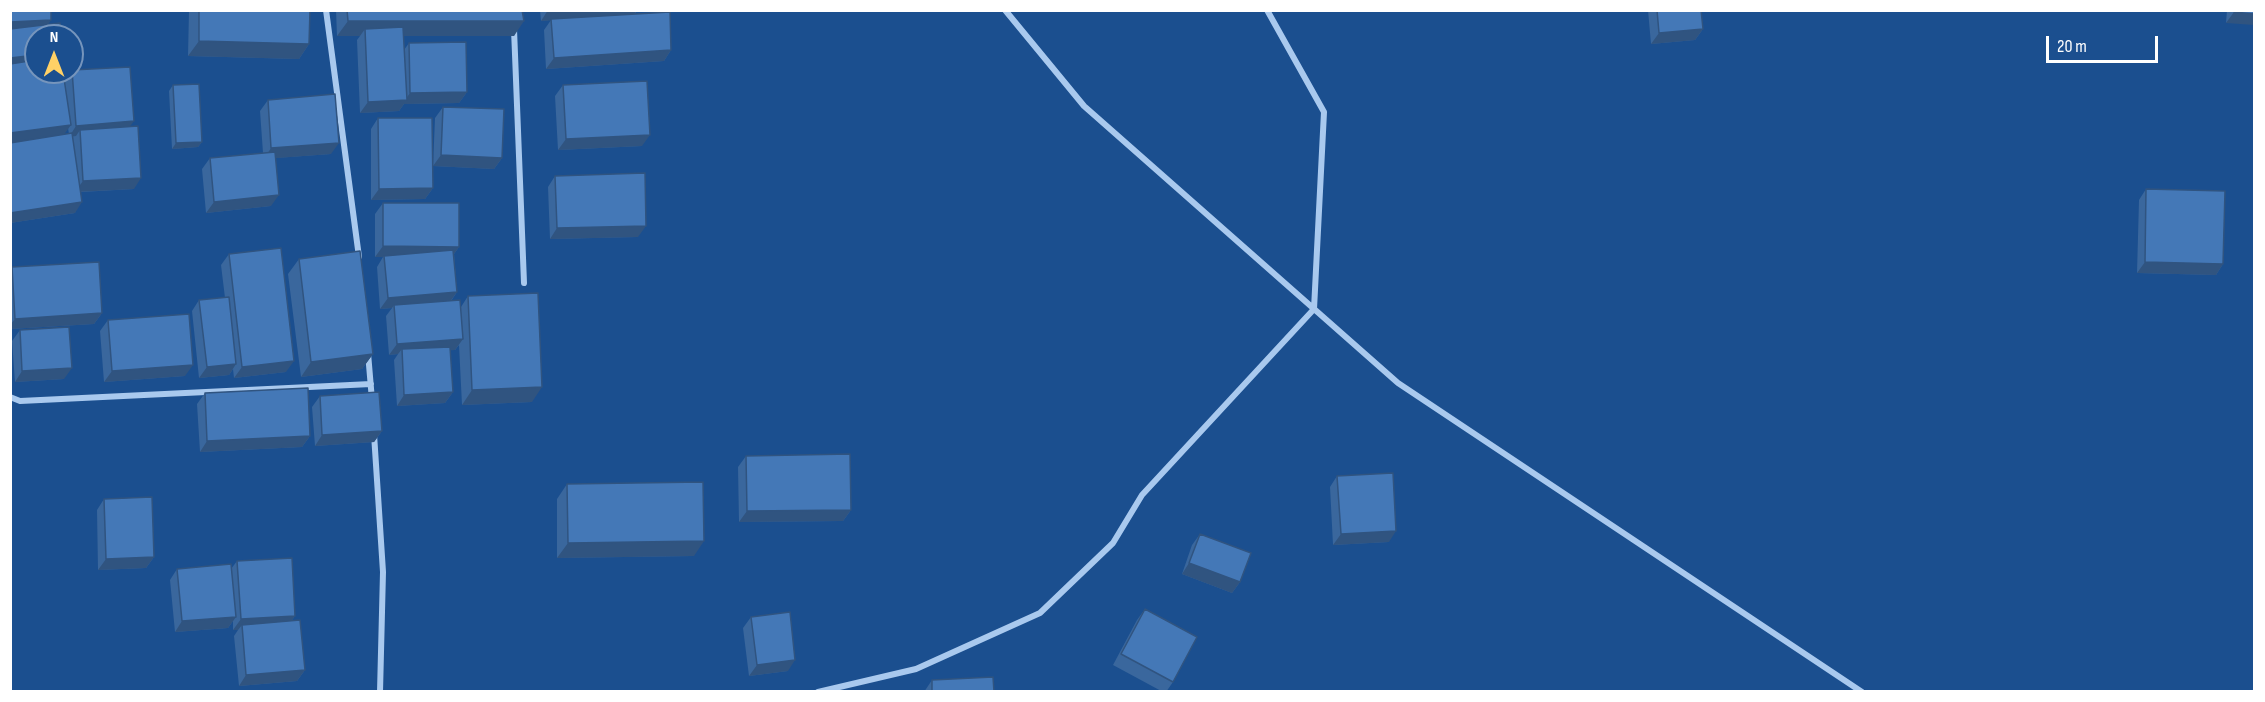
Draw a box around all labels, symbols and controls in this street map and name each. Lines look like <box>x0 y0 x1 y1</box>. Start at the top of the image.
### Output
north arrow <box>24 24 84 84</box>
scale bar <box>2049 24 2162 62</box>
text: N <box>50 28 58 47</box>
text: 20 m <box>2057 36 2087 57</box>

